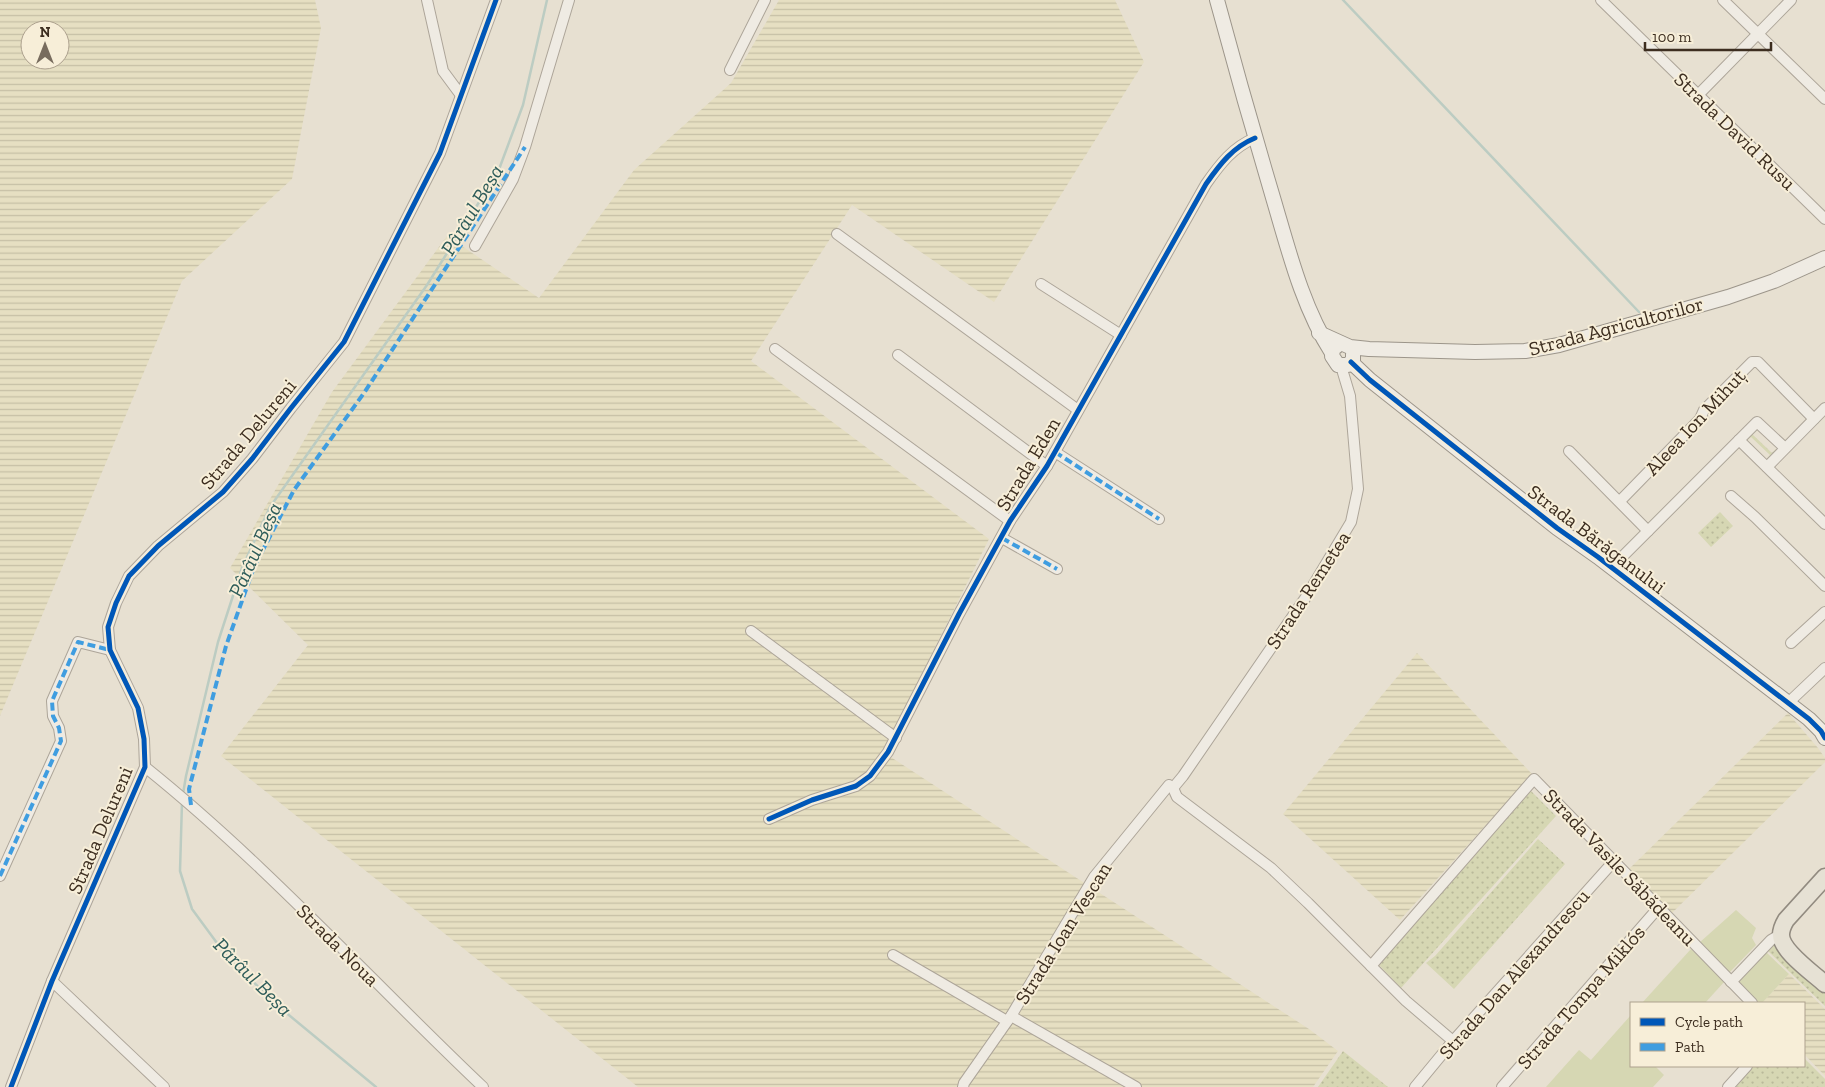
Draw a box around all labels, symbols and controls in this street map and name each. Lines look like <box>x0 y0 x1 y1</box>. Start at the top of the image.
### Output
north arrow <box>20 20 70 70</box>
scale bar <box>1645 20 1771 52</box>
text: N <box>40 24 51 41</box>
text: 100 m <box>1652 28 1691 46</box>
street label: Strada David Rusu <box>1669 67 1801 195</box>
water label: Pârâul Beșa <box>435 160 508 260</box>
street label: Strada Agricultorilor <box>1526 291 1706 361</box>
street label: Aleea Ion Mihuț <box>1640 363 1751 480</box>
street label: Strada Delureni <box>195 374 301 494</box>
street label: Strada Eden <box>991 412 1066 515</box>
street label: Strada Bărăganului <box>1523 479 1671 599</box>
water label: Pârâul Beșa <box>223 498 287 601</box>
street label: Strada Remetea <box>1261 526 1355 654</box>
street label: Strada Delureni <box>62 762 138 897</box>
street label: Strada Vasile Săbădeanu <box>1539 783 1701 951</box>
street label: Strada Ioan Vescan <box>1010 857 1117 1008</box>
street label: Strada Dan Alexandrescu <box>1434 884 1594 1064</box>
street label: Strada Noua <box>292 899 384 991</box>
street label: Strada Tompa Miklós <box>1512 920 1650 1074</box>
water label: Pârâul Beșa <box>209 932 298 1021</box>
legend <box>1630 1002 1805 1067</box>
text: Cycle path <box>1675 1013 1744 1031</box>
text: Path <box>1675 1038 1705 1056</box>

